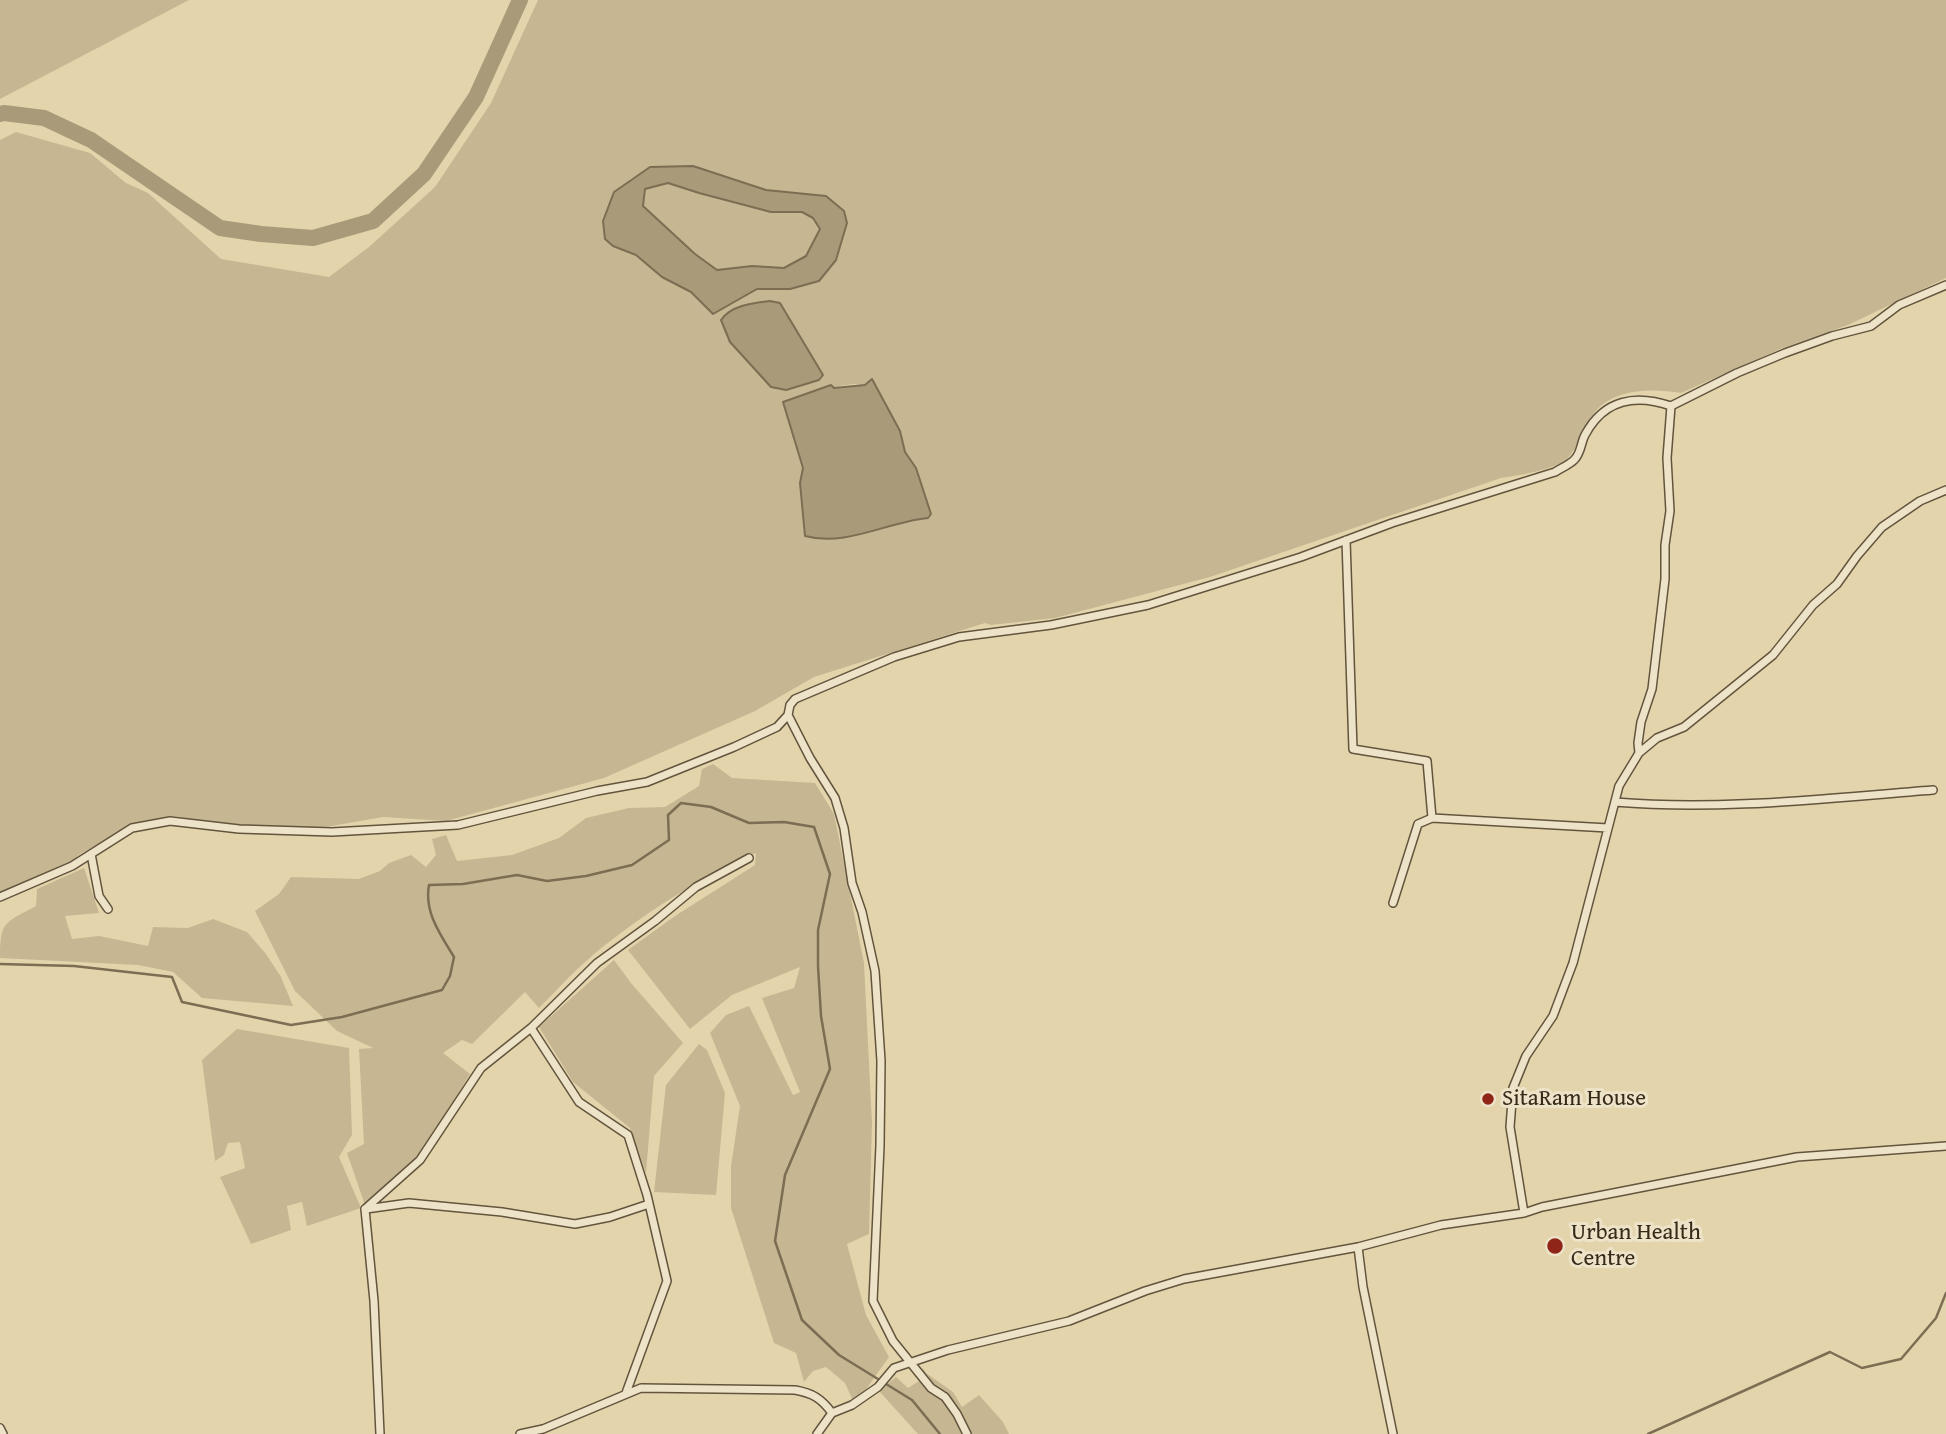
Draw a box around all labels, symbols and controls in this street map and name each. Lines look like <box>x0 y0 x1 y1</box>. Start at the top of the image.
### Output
place label: SitaRam House <box>1502 1085 1646 1113</box>
marker: SitaRam House <box>1480 1091 1496 1107</box>
place label: Urban Health Centre <box>1571 1219 1701 1273</box>
marker: Urban Health Centre <box>1545 1236 1565 1256</box>

